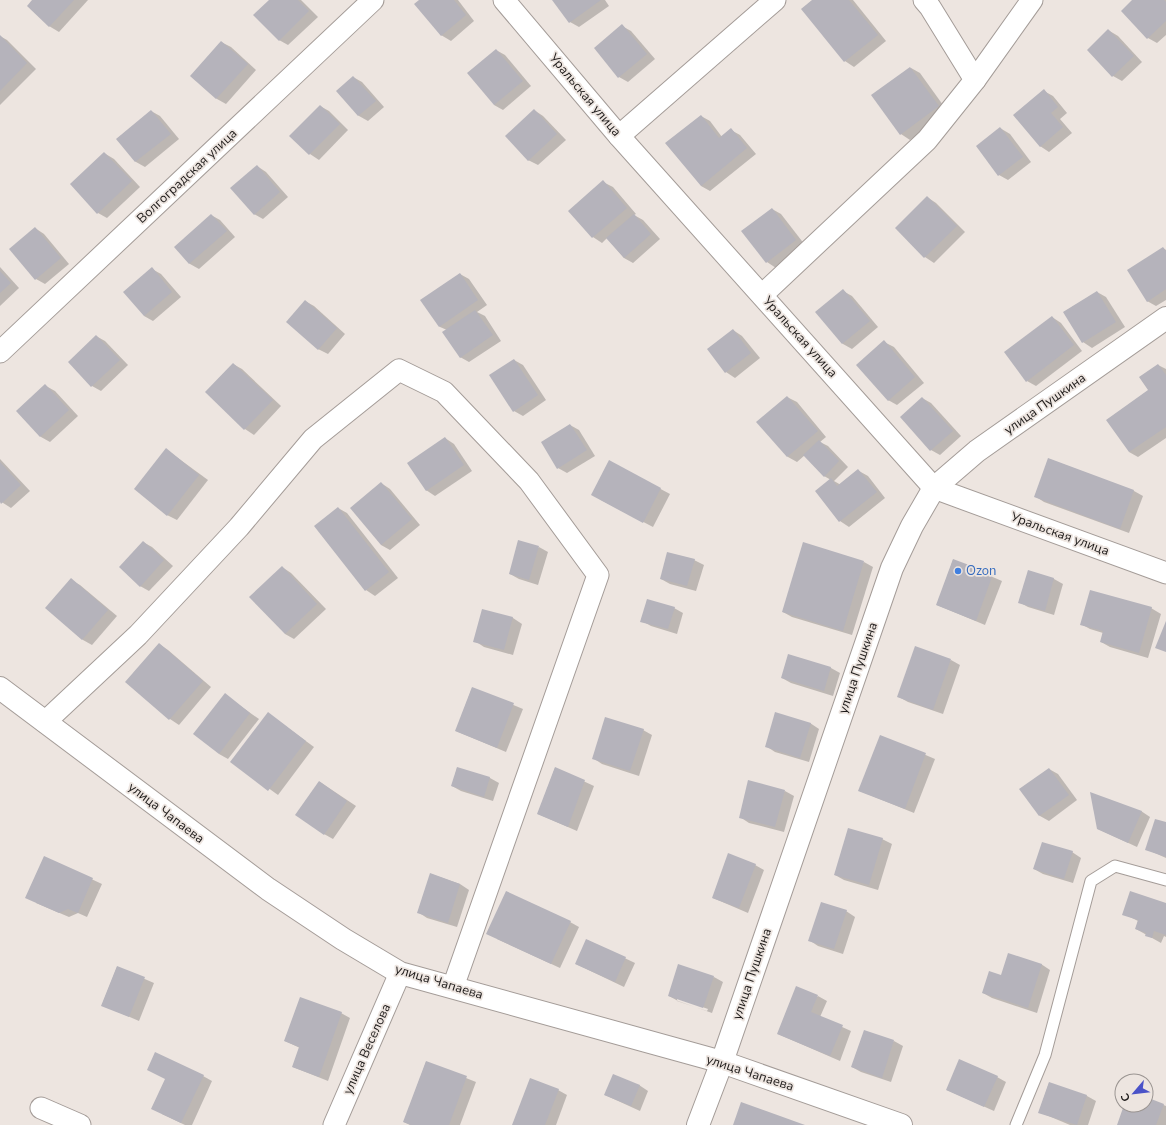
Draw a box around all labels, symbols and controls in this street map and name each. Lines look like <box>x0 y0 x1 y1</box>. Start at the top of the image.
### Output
street label: Уральская улица <box>544 49 625 140</box>
street label: Волгоградская улица <box>133 125 241 227</box>
street label: Уральская улица <box>758 292 841 381</box>
street label: улица Пушкина <box>1001 369 1089 439</box>
street label: Уральская улица <box>1007 508 1112 560</box>
place label: Ozon <box>966 562 996 580</box>
marker: Ozon <box>953 566 963 576</box>
street label: улица Пушкина <box>834 620 882 716</box>
street label: улица Чапаева <box>124 778 208 848</box>
street label: улица Пушкина <box>728 926 776 1022</box>
street label: улица Чапаева <box>393 960 485 1004</box>
street label: улица Веселова <box>339 1001 395 1097</box>
street label: улица Чапаева <box>704 1050 796 1096</box>
north arrow <box>1114 1073 1154 1113</box>
text: С <box>1117 1090 1134 1104</box>

